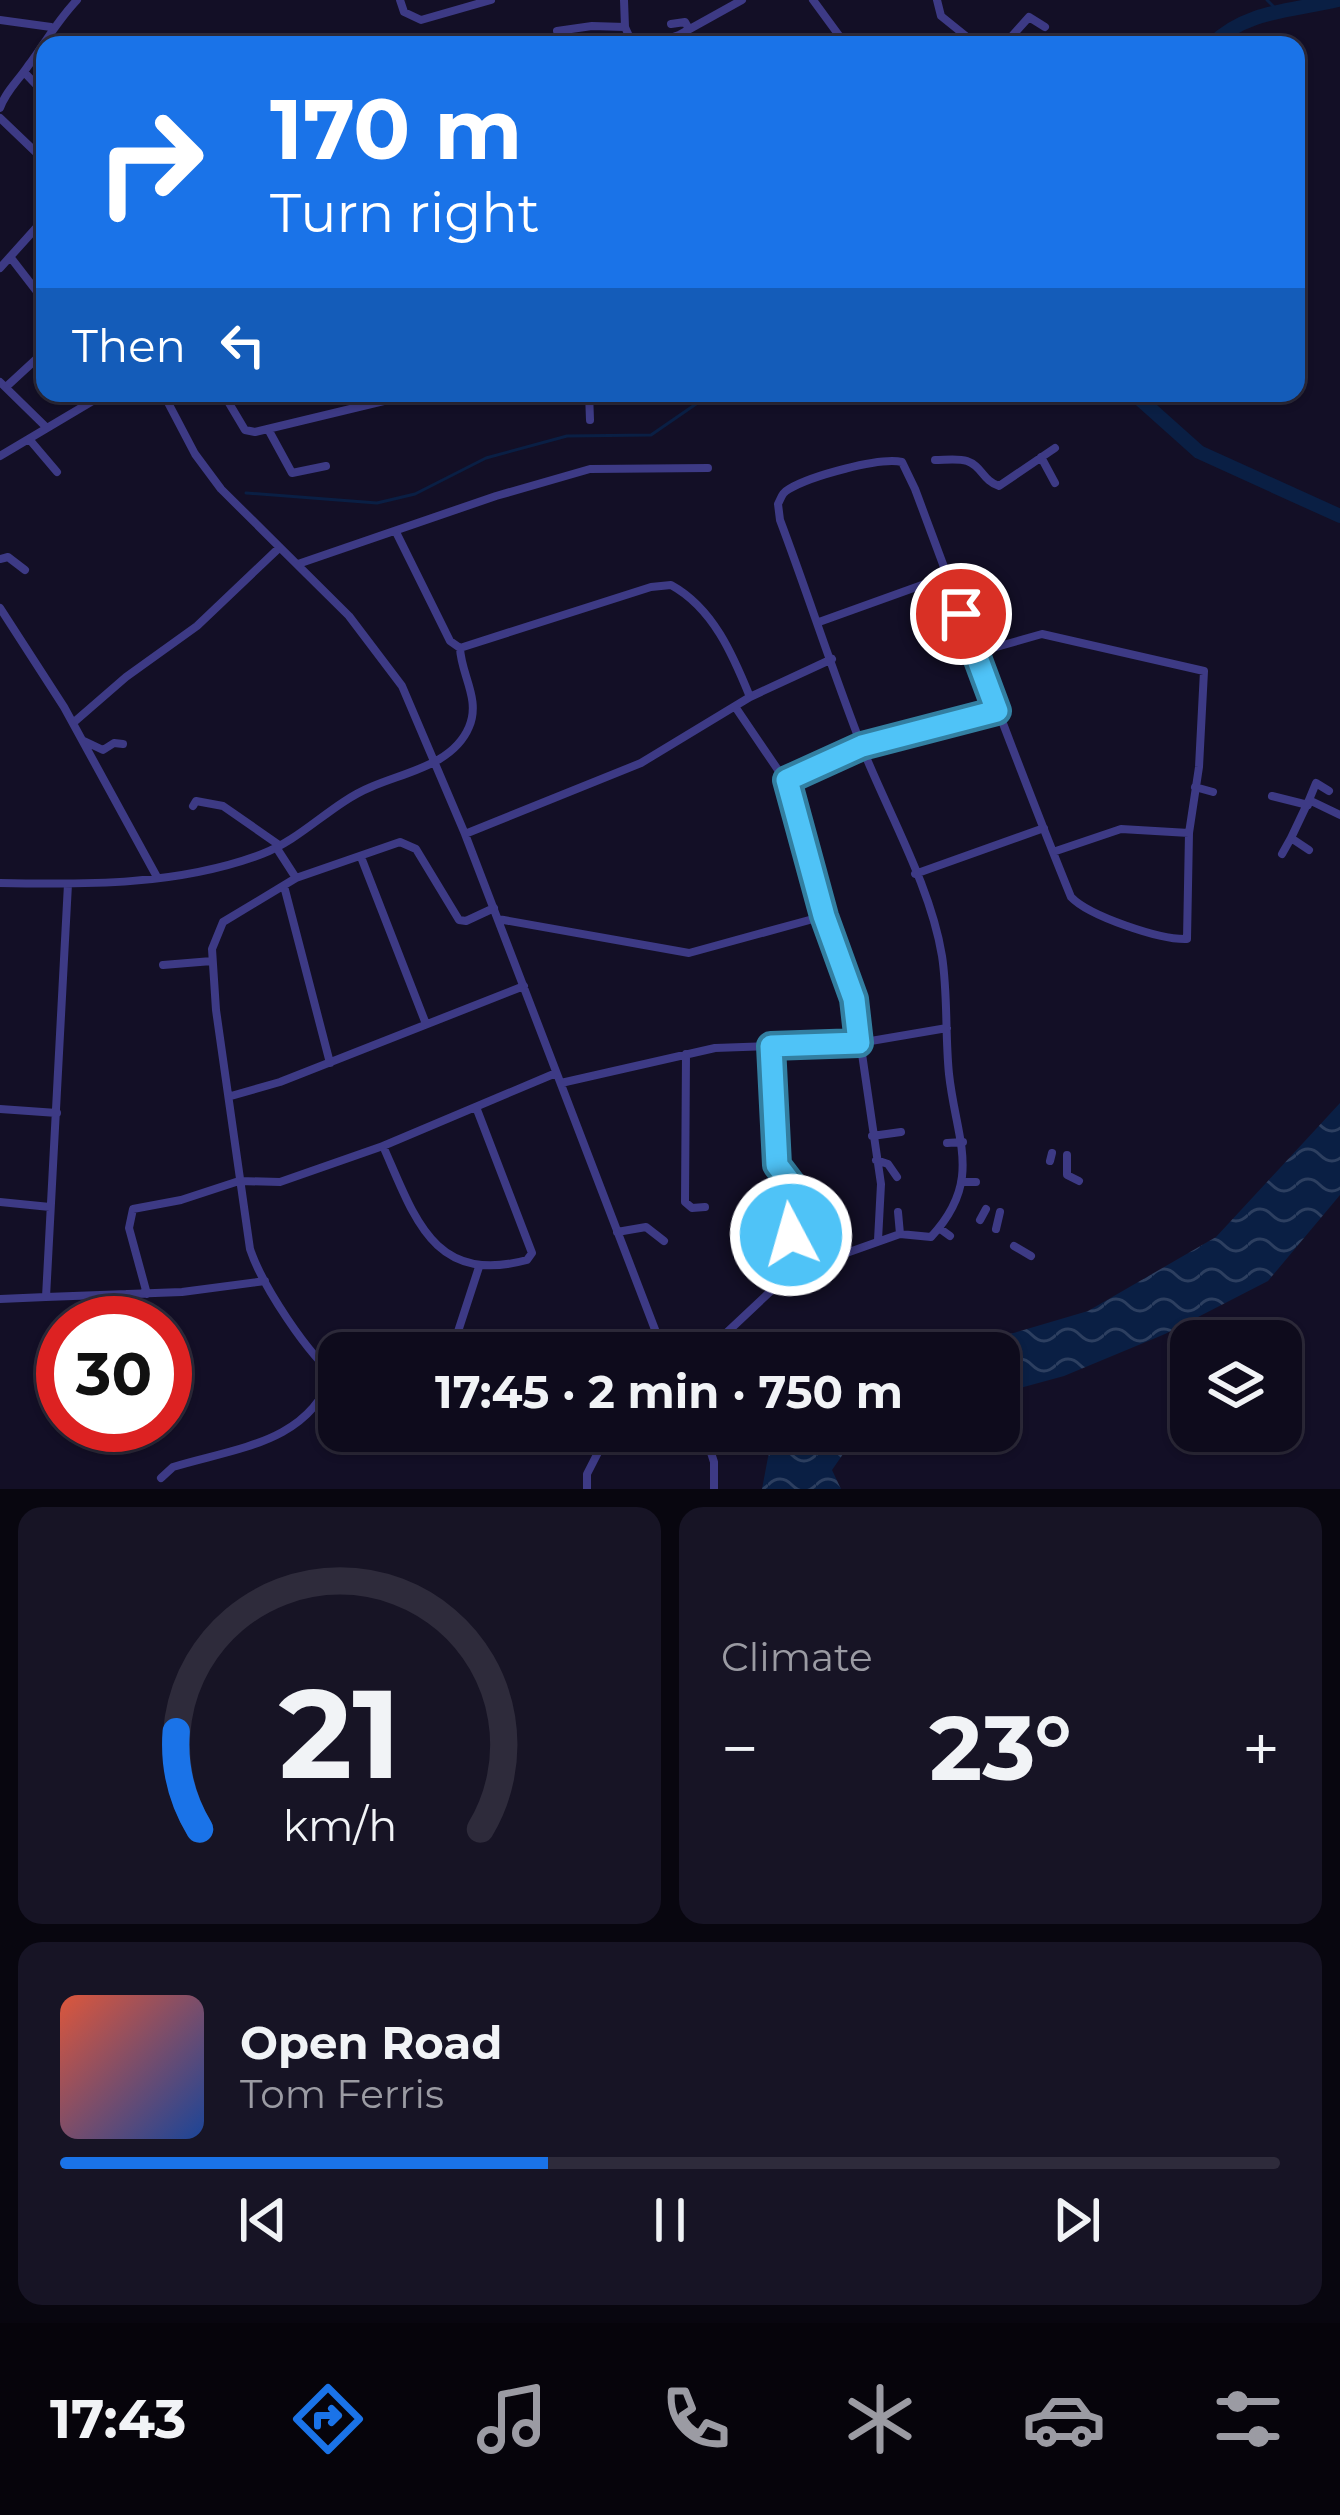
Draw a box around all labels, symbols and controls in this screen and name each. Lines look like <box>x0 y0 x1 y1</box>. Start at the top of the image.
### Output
text: 170 m <box>270 78 522 180</box>
icon: right <box>72 84 228 240</box>
text: Turn right <box>270 180 540 246</box>
icon: left <box>210 312 276 378</box>
text: Then <box>72 318 186 373</box>
pin <box>910 563 1012 665</box>
icon: arrive <box>928 581 994 647</box>
position arrow <box>728 1172 854 1298</box>
speed limit sign: 30 <box>36 1296 192 1452</box>
map controls <box>1170 1320 1302 1452</box>
button: layers <box>1170 1320 1302 1452</box>
text: 17:45 · 2 min · 750 m <box>435 1364 903 1419</box>
text: Climate <box>721 1633 873 1681</box>
text: 21 <box>278 1657 401 1809</box>
text: 23° <box>929 1693 1072 1803</box>
text: − <box>721 1708 759 1789</box>
text: + <box>1242 1708 1280 1789</box>
text: km/h <box>282 1798 397 1851</box>
text: Open Road <box>240 2015 502 2070</box>
text: Tom Ferris <box>240 2070 444 2118</box>
icon: previous <box>230 2187 296 2253</box>
icon: pause <box>637 2187 703 2253</box>
icon: next <box>1044 2187 1110 2253</box>
icon: directions <box>286 2377 370 2461</box>
icon: music <box>470 2377 554 2461</box>
icon: phone <box>654 2377 738 2461</box>
icon: climate <box>838 2377 922 2461</box>
icon: car <box>1022 2377 1106 2461</box>
icon: filters <box>1206 2377 1290 2461</box>
text: 17:43 <box>50 2386 187 2452</box>

